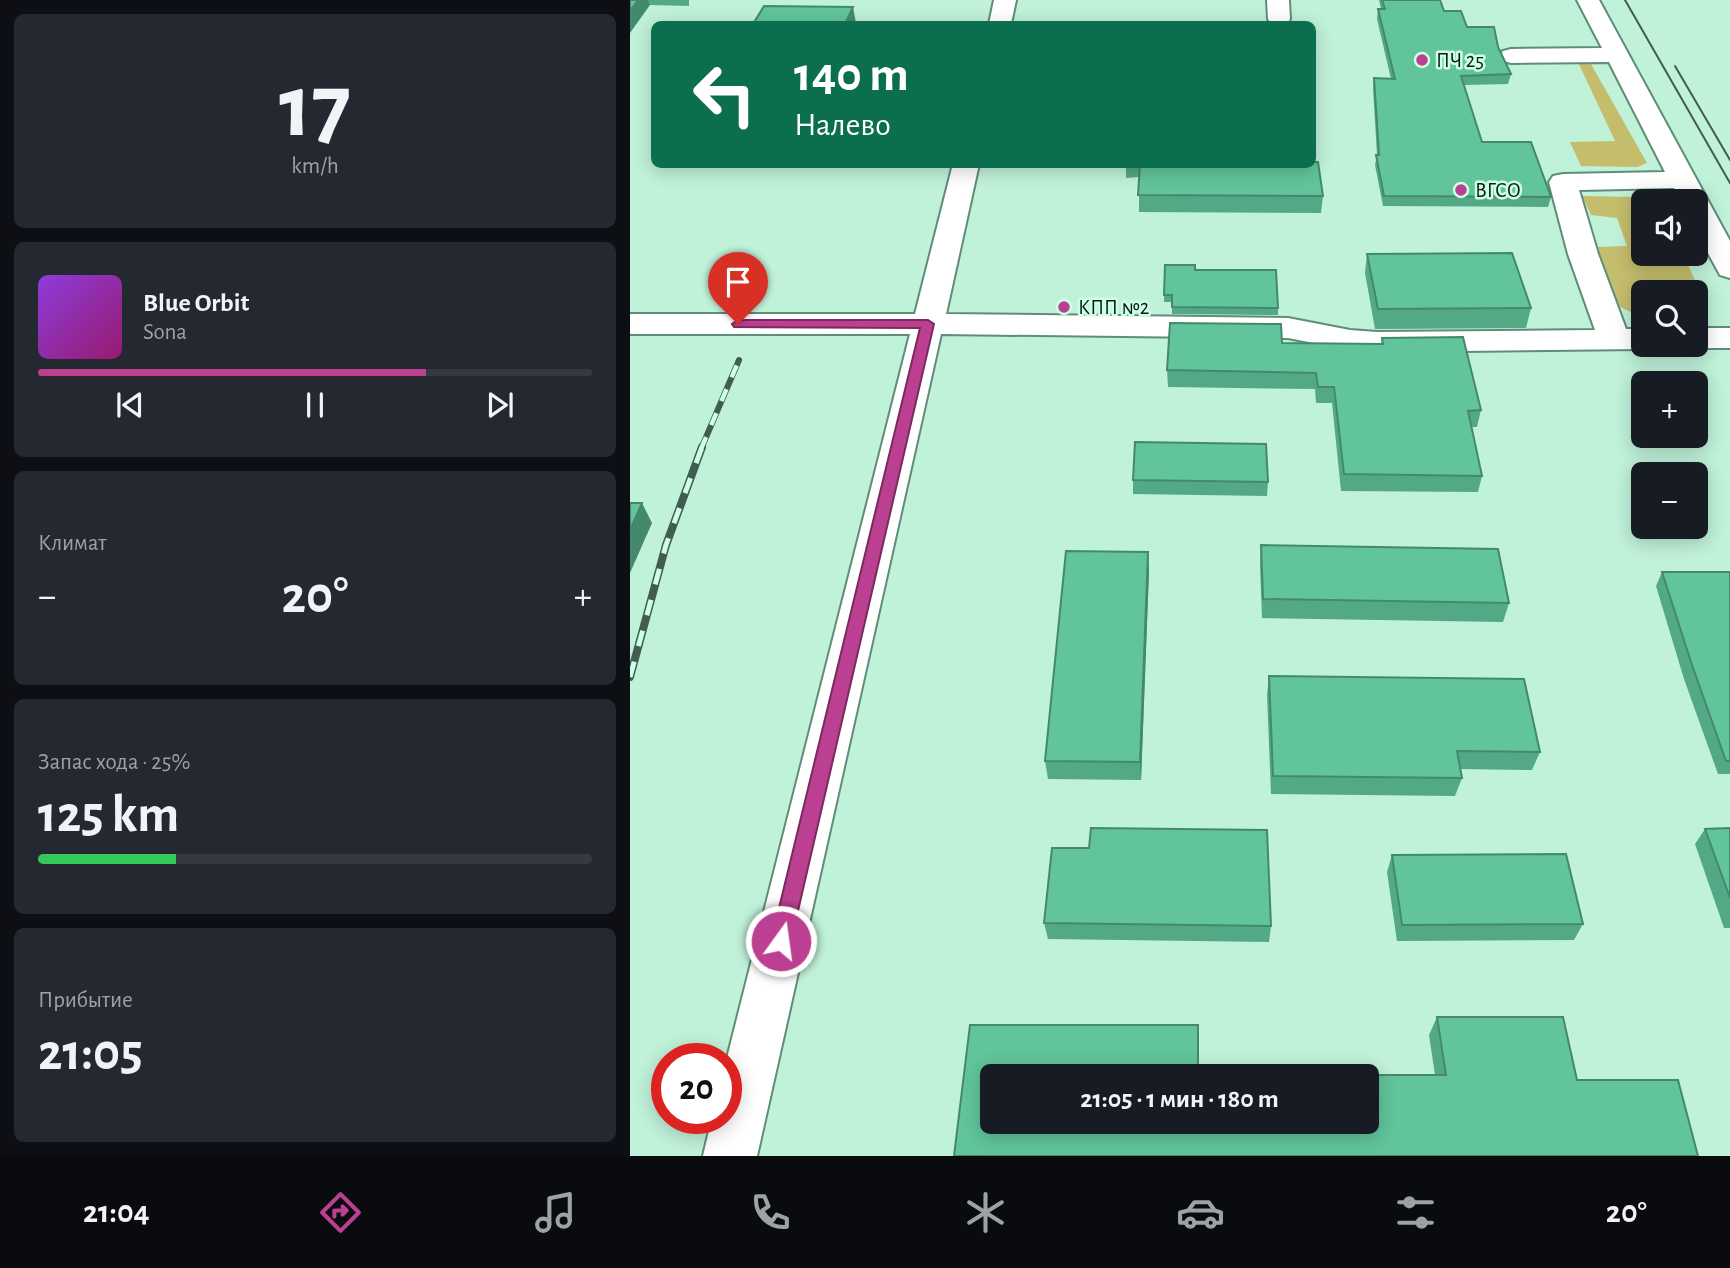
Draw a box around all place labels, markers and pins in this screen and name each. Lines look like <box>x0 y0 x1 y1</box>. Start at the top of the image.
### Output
place label: ПЧ 25 <box>1436 50 1484 71</box>
marker: ПЧ 25 <box>1414 52 1430 68</box>
place label: ВГСО <box>1475 180 1521 201</box>
marker: ВГСО <box>1453 182 1469 198</box>
pin <box>708 252 768 324</box>
place label: КПП №2 <box>1078 297 1149 318</box>
marker: КПП №2 <box>1056 299 1072 315</box>

